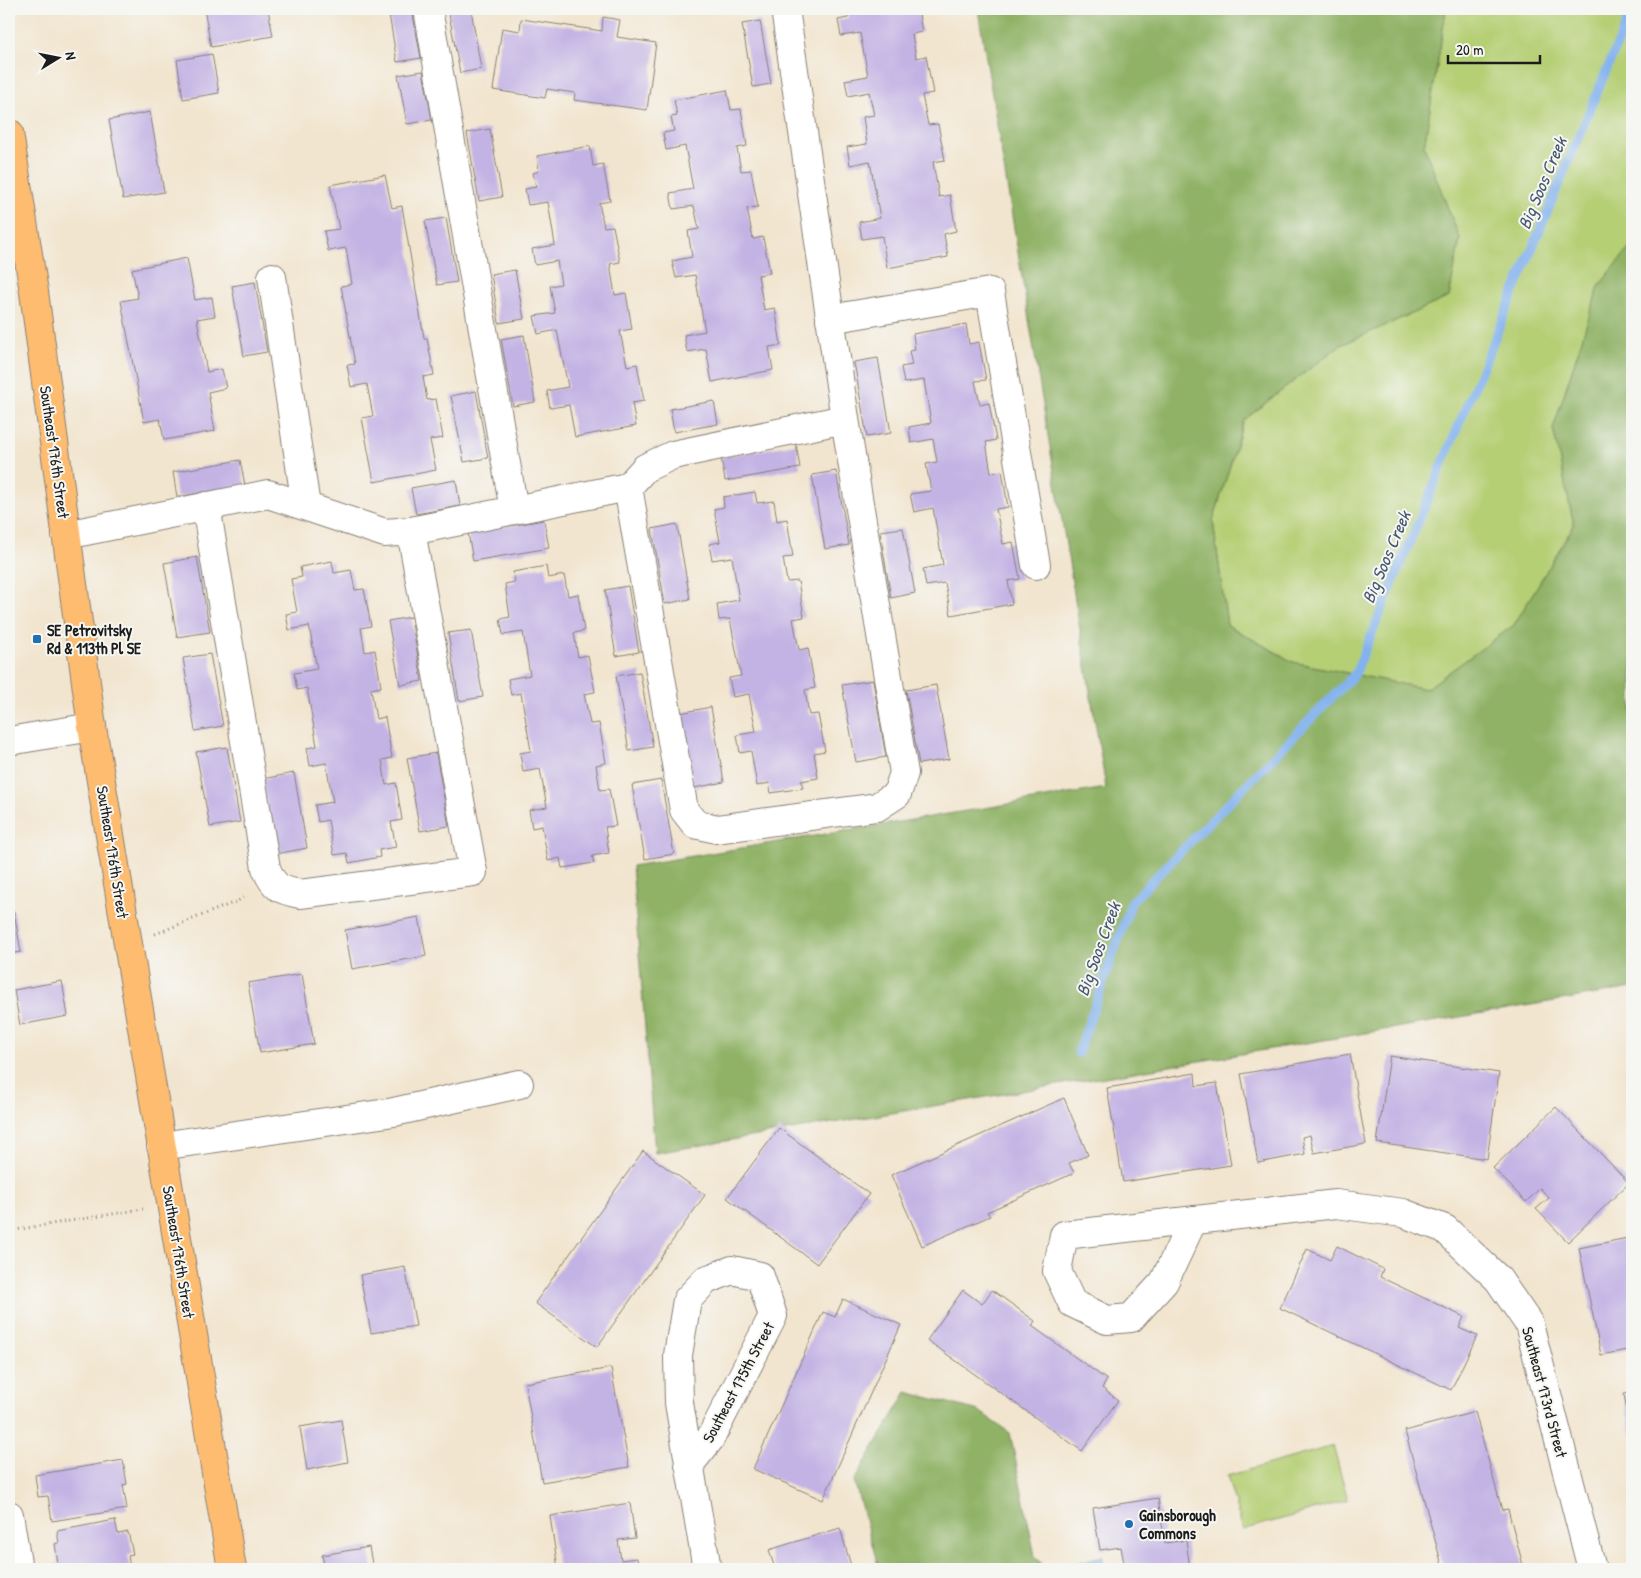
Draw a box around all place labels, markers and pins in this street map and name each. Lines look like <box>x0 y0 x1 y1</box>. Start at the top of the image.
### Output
place label: SE Petrovitsky Rd & 113th Pl SE <box>47 619 142 659</box>
marker: SE Petrovitsky Rd & 113th Pl SE <box>31 633 43 645</box>
place label: Gainsborough Commons <box>1139 1504 1216 1544</box>
marker: Gainsborough Commons <box>1123 1518 1135 1530</box>

